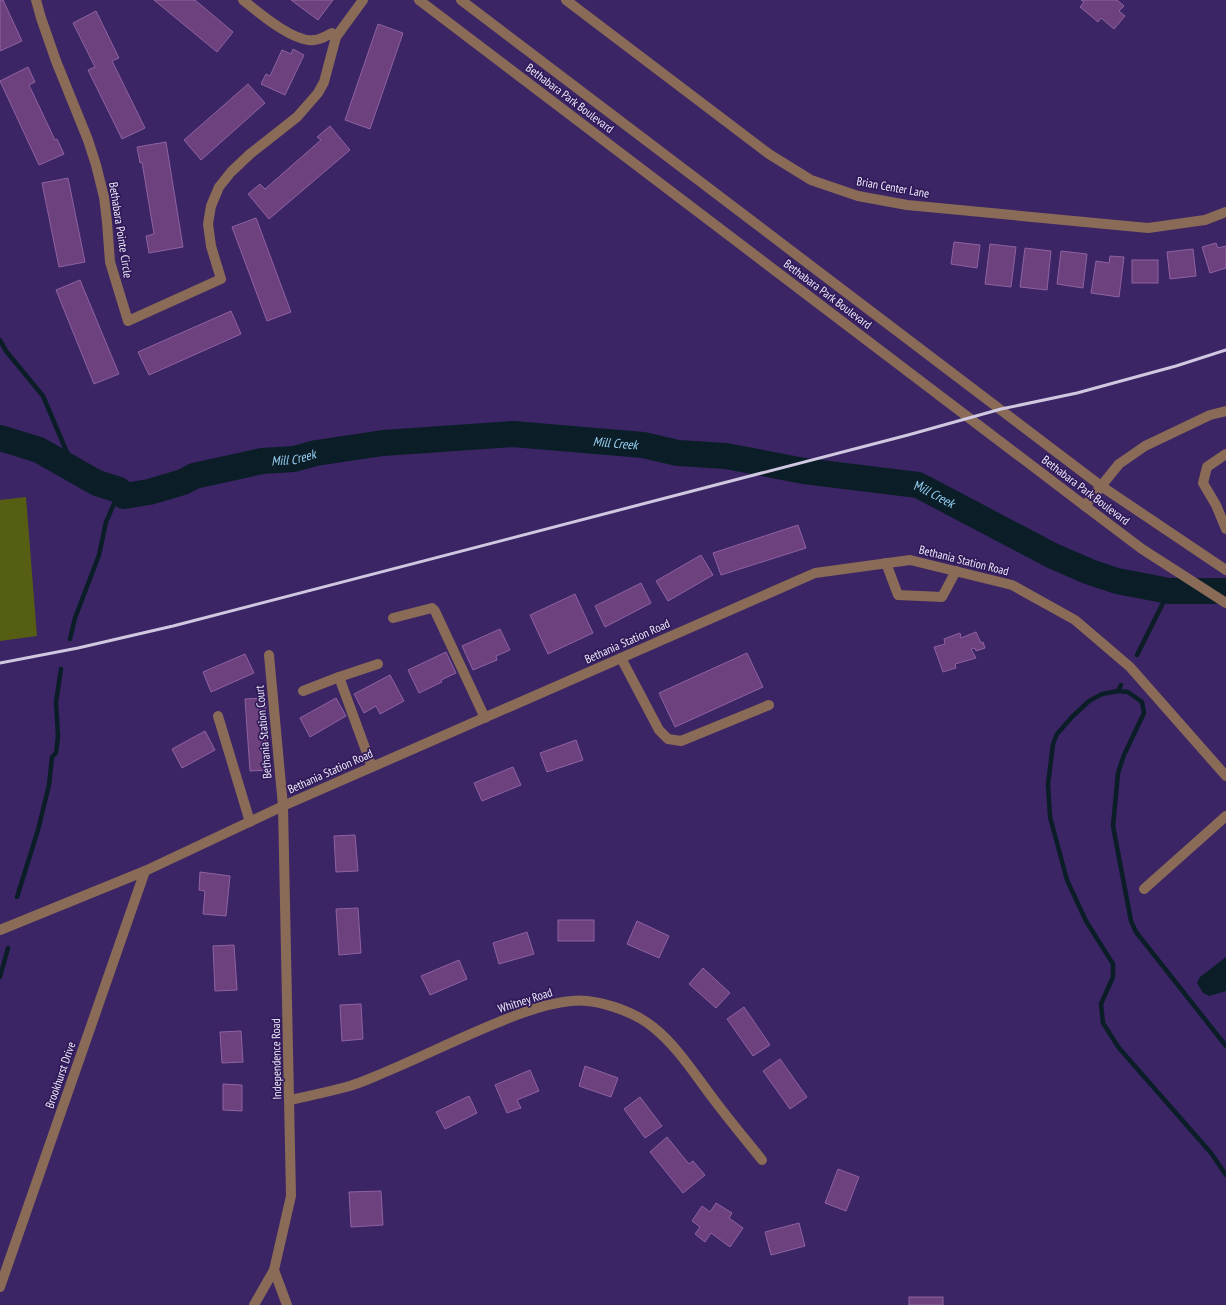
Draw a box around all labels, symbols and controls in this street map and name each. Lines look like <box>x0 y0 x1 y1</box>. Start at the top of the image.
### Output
street label: Bethabara Park Boulevard <box>523 60 617 136</box>
street label: Brian Center Lane <box>856 173 930 201</box>
street label: Bethabara Pointe Circle <box>106 181 136 279</box>
street label: Bethabara Park Boulevard <box>781 256 875 332</box>
water label: Mill Creek <box>592 432 640 453</box>
water label: Mill Creek <box>271 444 319 469</box>
street label: Bethabara Park Boulevard <box>1039 452 1133 528</box>
water label: Mill Creek <box>912 476 960 512</box>
street label: Bethania Station Road <box>918 542 1010 578</box>
street label: Bethania Station Road <box>582 615 672 667</box>
street label: Bethania Station Court <box>251 684 275 779</box>
street label: Bethania Station Road <box>285 745 375 797</box>
street label: Whitney Road <box>496 984 554 1016</box>
street label: Independence Road <box>268 1018 284 1100</box>
street label: Brookhurst Drive <box>42 1040 78 1110</box>

